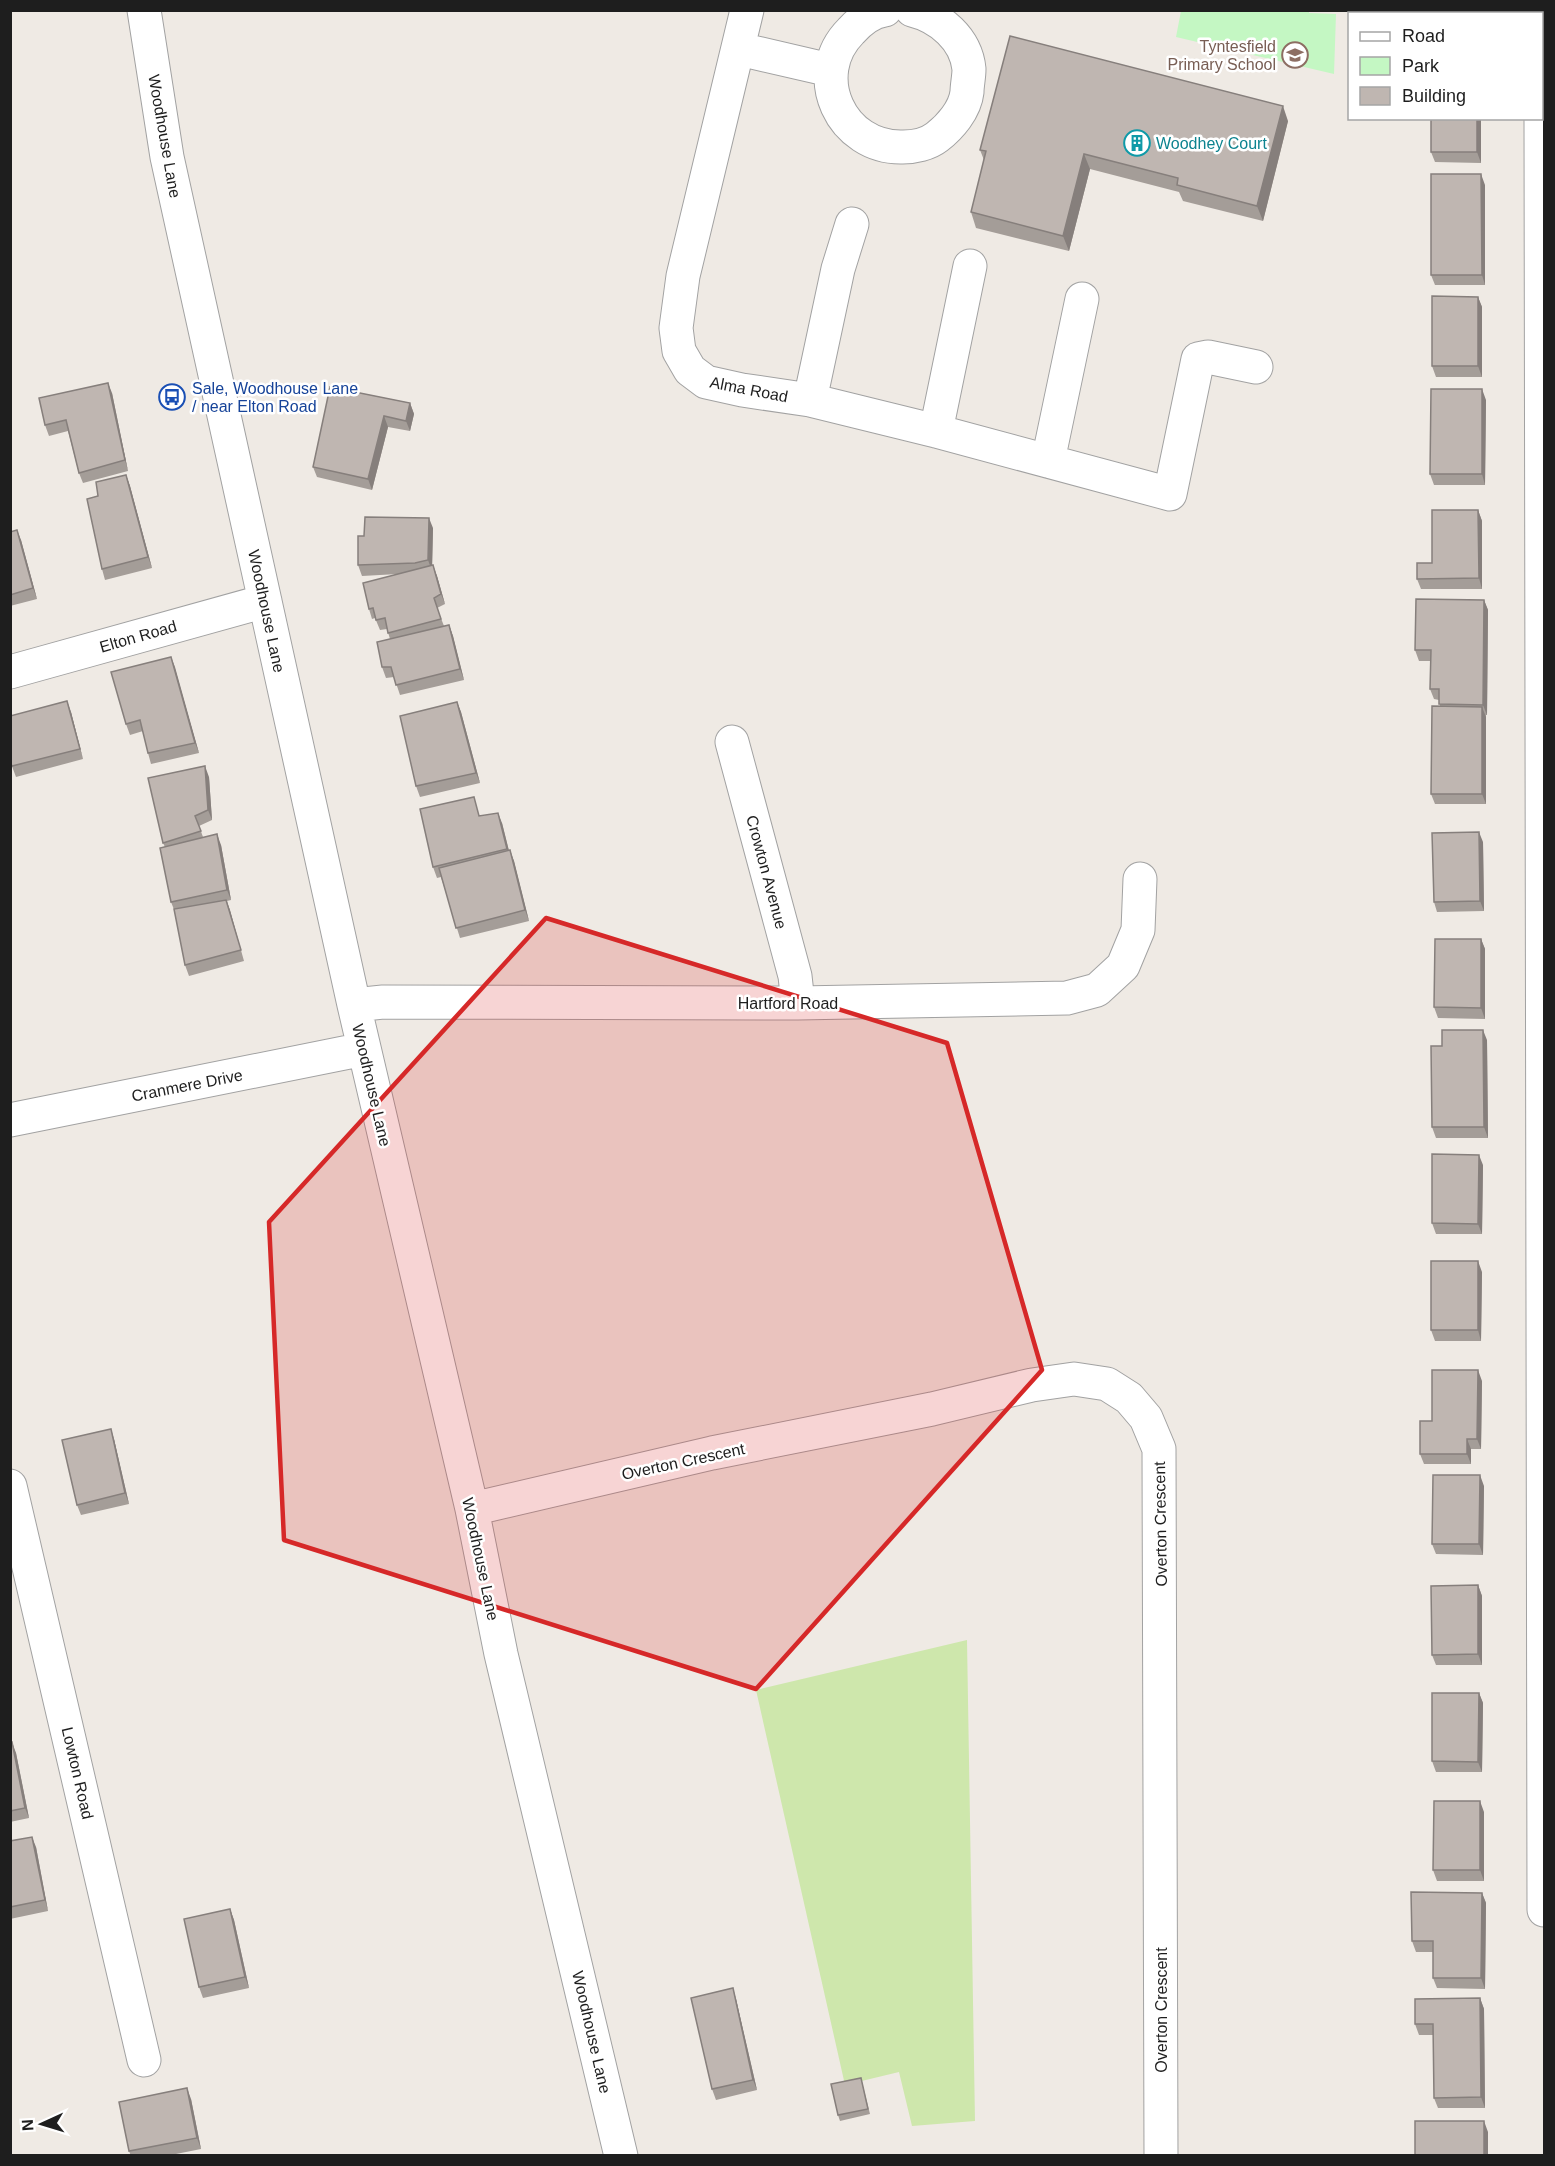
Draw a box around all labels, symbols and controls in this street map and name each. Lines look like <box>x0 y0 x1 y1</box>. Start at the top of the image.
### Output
legend <box>1348 12 1543 120</box>
text: Road <box>1402 26 1445 46</box>
place label: Tyntesfield Primary School <box>1168 38 1276 73</box>
school or university icon: Tyntesfield Primary School <box>1280 40 1310 70</box>
text: Park <box>1402 56 1440 76</box>
street label: Woodhouse Lane <box>145 73 184 199</box>
text: Building <box>1402 86 1466 106</box>
building icon: Woodhey Court <box>1122 128 1152 158</box>
place label: Woodhey Court <box>1156 135 1267 152</box>
street label: Alma Road <box>708 374 789 405</box>
place label: Sale, Woodhouse Lane / near Elton Road <box>192 380 358 415</box>
bus stop icon: Sale, Woodhouse Lane / near Elton Road <box>157 382 187 412</box>
street label: Woodhouse Lane <box>245 548 288 674</box>
street label: Elton Road <box>98 617 179 656</box>
street label: Crowton Avenue <box>743 813 790 931</box>
street label: Hartford Road <box>738 995 838 1012</box>
street label: Woodhouse Lane <box>349 1022 394 1148</box>
street label: Cranmere Drive <box>130 1066 244 1105</box>
street label: Overton Crescent <box>620 1440 747 1483</box>
street label: Overton Crescent <box>1151 1461 1170 1587</box>
street label: Woodhouse Lane <box>459 1496 502 1622</box>
street label: Lowton Road <box>59 1725 96 1821</box>
street label: Overton Crescent <box>1153 1947 1170 2073</box>
street label: Woodhouse Lane <box>569 1969 614 2095</box>
north arrow <box>12 2094 72 2154</box>
text: N <box>19 2119 36 2131</box>

